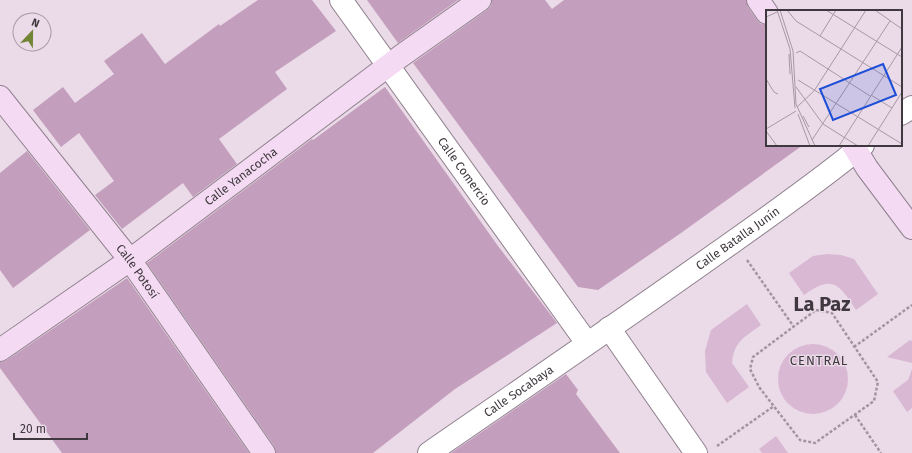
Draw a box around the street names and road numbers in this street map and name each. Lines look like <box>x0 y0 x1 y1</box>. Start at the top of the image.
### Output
street label: Calle Comercio <box>435 135 493 208</box>
street label: Calle Yanacocha <box>202 145 280 208</box>
street label: Calle Batalla Junín <box>693 204 782 273</box>
street label: Calle Potosí <box>113 241 162 302</box>
street label: Calle Socabaya <box>481 362 556 420</box>

